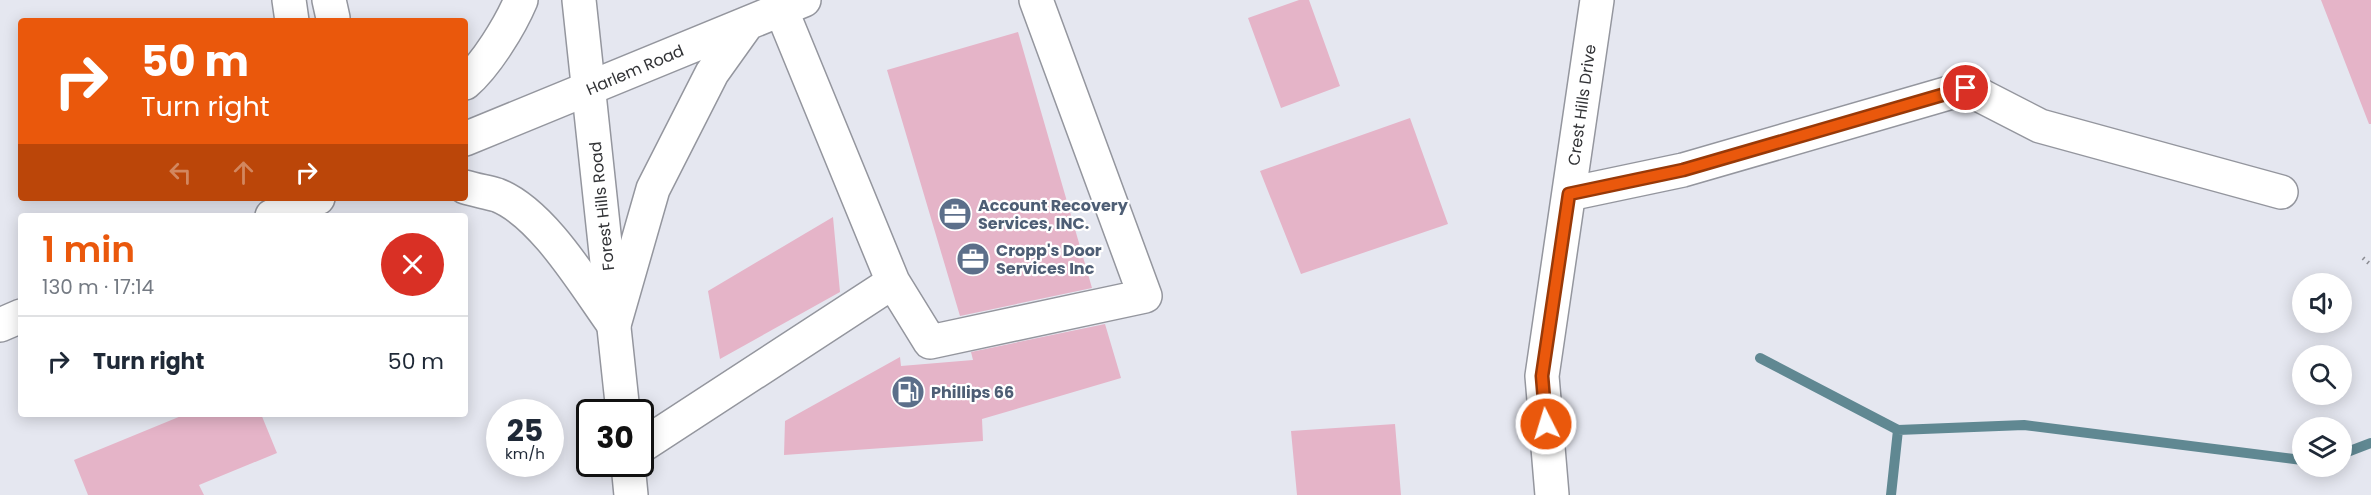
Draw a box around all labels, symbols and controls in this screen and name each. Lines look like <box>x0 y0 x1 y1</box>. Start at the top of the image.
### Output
text: 50 m <box>141 32 249 91</box>
street label: Harlem Road <box>583 39 687 101</box>
icon: right <box>42 42 120 120</box>
street label: Crest Hills Drive <box>1562 43 1602 167</box>
pin <box>1940 62 1991 113</box>
icon: arrive <box>1949 71 1982 104</box>
text: Turn right <box>141 88 270 125</box>
street label: Forest Hills Road <box>584 140 620 272</box>
icon: left <box>164 156 197 189</box>
icon: ahead <box>227 156 260 189</box>
icon: right <box>290 156 323 189</box>
place label: Account Recovery Services, INC. <box>978 194 1129 235</box>
office icon: Account Recovery Services, INC. <box>937 196 973 232</box>
text: 1 min <box>42 224 135 275</box>
button: close <box>381 233 444 296</box>
place label: Cropp's Door Services Inc <box>996 239 1102 280</box>
office icon: Cropp's Door Services Inc <box>955 241 991 277</box>
text: 130 m · 17:14 <box>42 273 154 301</box>
map controls <box>2292 273 2352 477</box>
button: sound <box>2292 273 2352 333</box>
icon: right <box>42 345 75 378</box>
button: search <box>2292 345 2352 405</box>
text: Turn right <box>93 346 204 377</box>
text: 50 m <box>388 346 444 377</box>
fuel station icon: Phillips 66 <box>890 374 926 410</box>
place label: Phillips 66 <box>931 381 1014 404</box>
position arrow <box>1514 392 1578 456</box>
speed limit sign: 30 <box>576 399 654 477</box>
text: 25 <box>507 409 543 452</box>
button: layers <box>2292 417 2352 477</box>
text: km/h <box>505 443 545 464</box>

